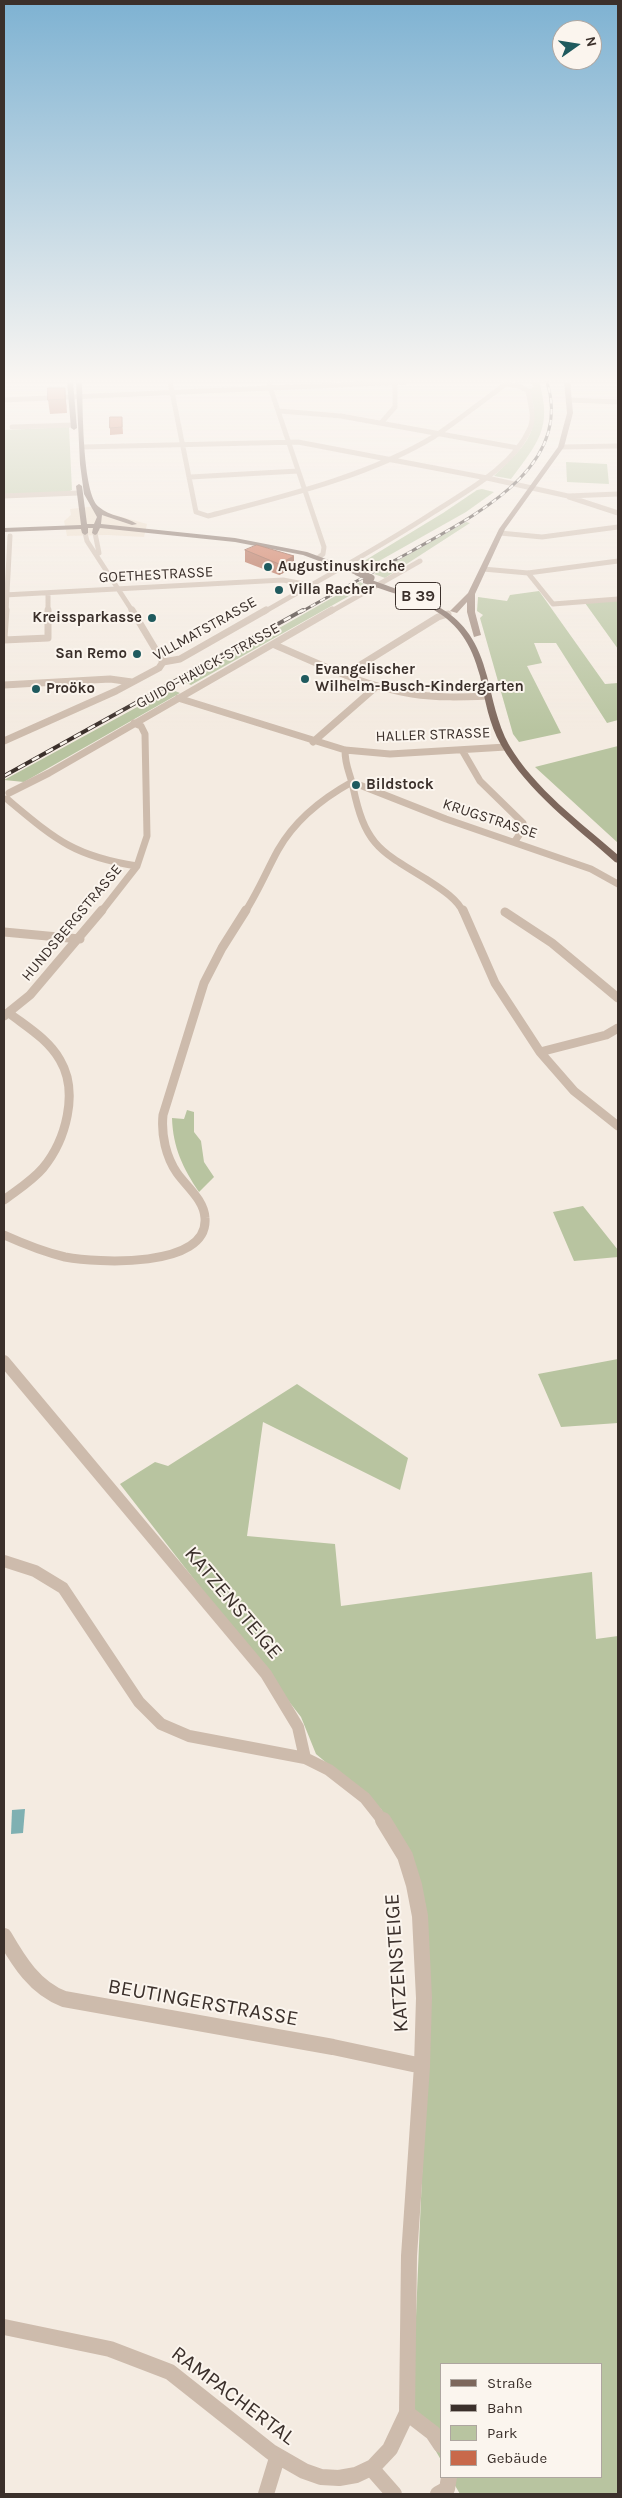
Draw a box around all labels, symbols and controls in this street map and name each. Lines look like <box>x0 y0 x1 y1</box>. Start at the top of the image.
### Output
north arrow <box>552 20 602 70</box>
text: N <box>582 35 601 49</box>
place label: Augustinuskirche <box>278 558 405 576</box>
marker: Augustinuskirche <box>262 561 274 573</box>
street label: GOETHESTRASSE <box>98 563 214 587</box>
place label: Villa Racher <box>289 581 374 599</box>
road number: B 39 <box>396 582 440 610</box>
marker: Villa Racher <box>273 584 285 596</box>
street label: VILLMATSTRASSE <box>150 593 260 665</box>
place label: Kreissparkasse <box>32 609 142 627</box>
marker: Kreissparkasse <box>146 612 158 624</box>
street label: GUIDO-HAUCK-STRASSE <box>133 619 283 713</box>
place label: San Remo <box>55 645 127 663</box>
marker: San Remo <box>131 648 143 660</box>
place label: Evangelischer Wilhelm-Busch-Kindergarten <box>315 661 524 696</box>
marker: Evangelischer Wilhelm-Busch-Kindergarten <box>299 673 311 685</box>
place label: Proöko <box>46 680 95 698</box>
marker: Proöko <box>30 683 42 695</box>
street label: HALLER STRASSE <box>375 724 491 746</box>
place label: Bildstock <box>366 776 434 794</box>
marker: Bildstock <box>350 779 362 791</box>
street label: KRUGSTRASSE <box>440 795 540 843</box>
street label: HUNDSBERGSTRASSE <box>18 861 126 985</box>
street label: KATZENSTEIGE <box>179 1542 287 1664</box>
street label: KATZENSTEIGE <box>380 1893 414 2033</box>
street label: BEUTINGERSTRASSE <box>106 1974 300 2032</box>
street label: RAMPACHERTAL <box>166 2341 300 2451</box>
legend <box>440 2363 602 2478</box>
text: Straße <box>487 2374 532 2392</box>
text: Bahn <box>487 2399 523 2417</box>
text: Park <box>487 2424 517 2442</box>
text: Gebäude <box>487 2449 547 2467</box>

